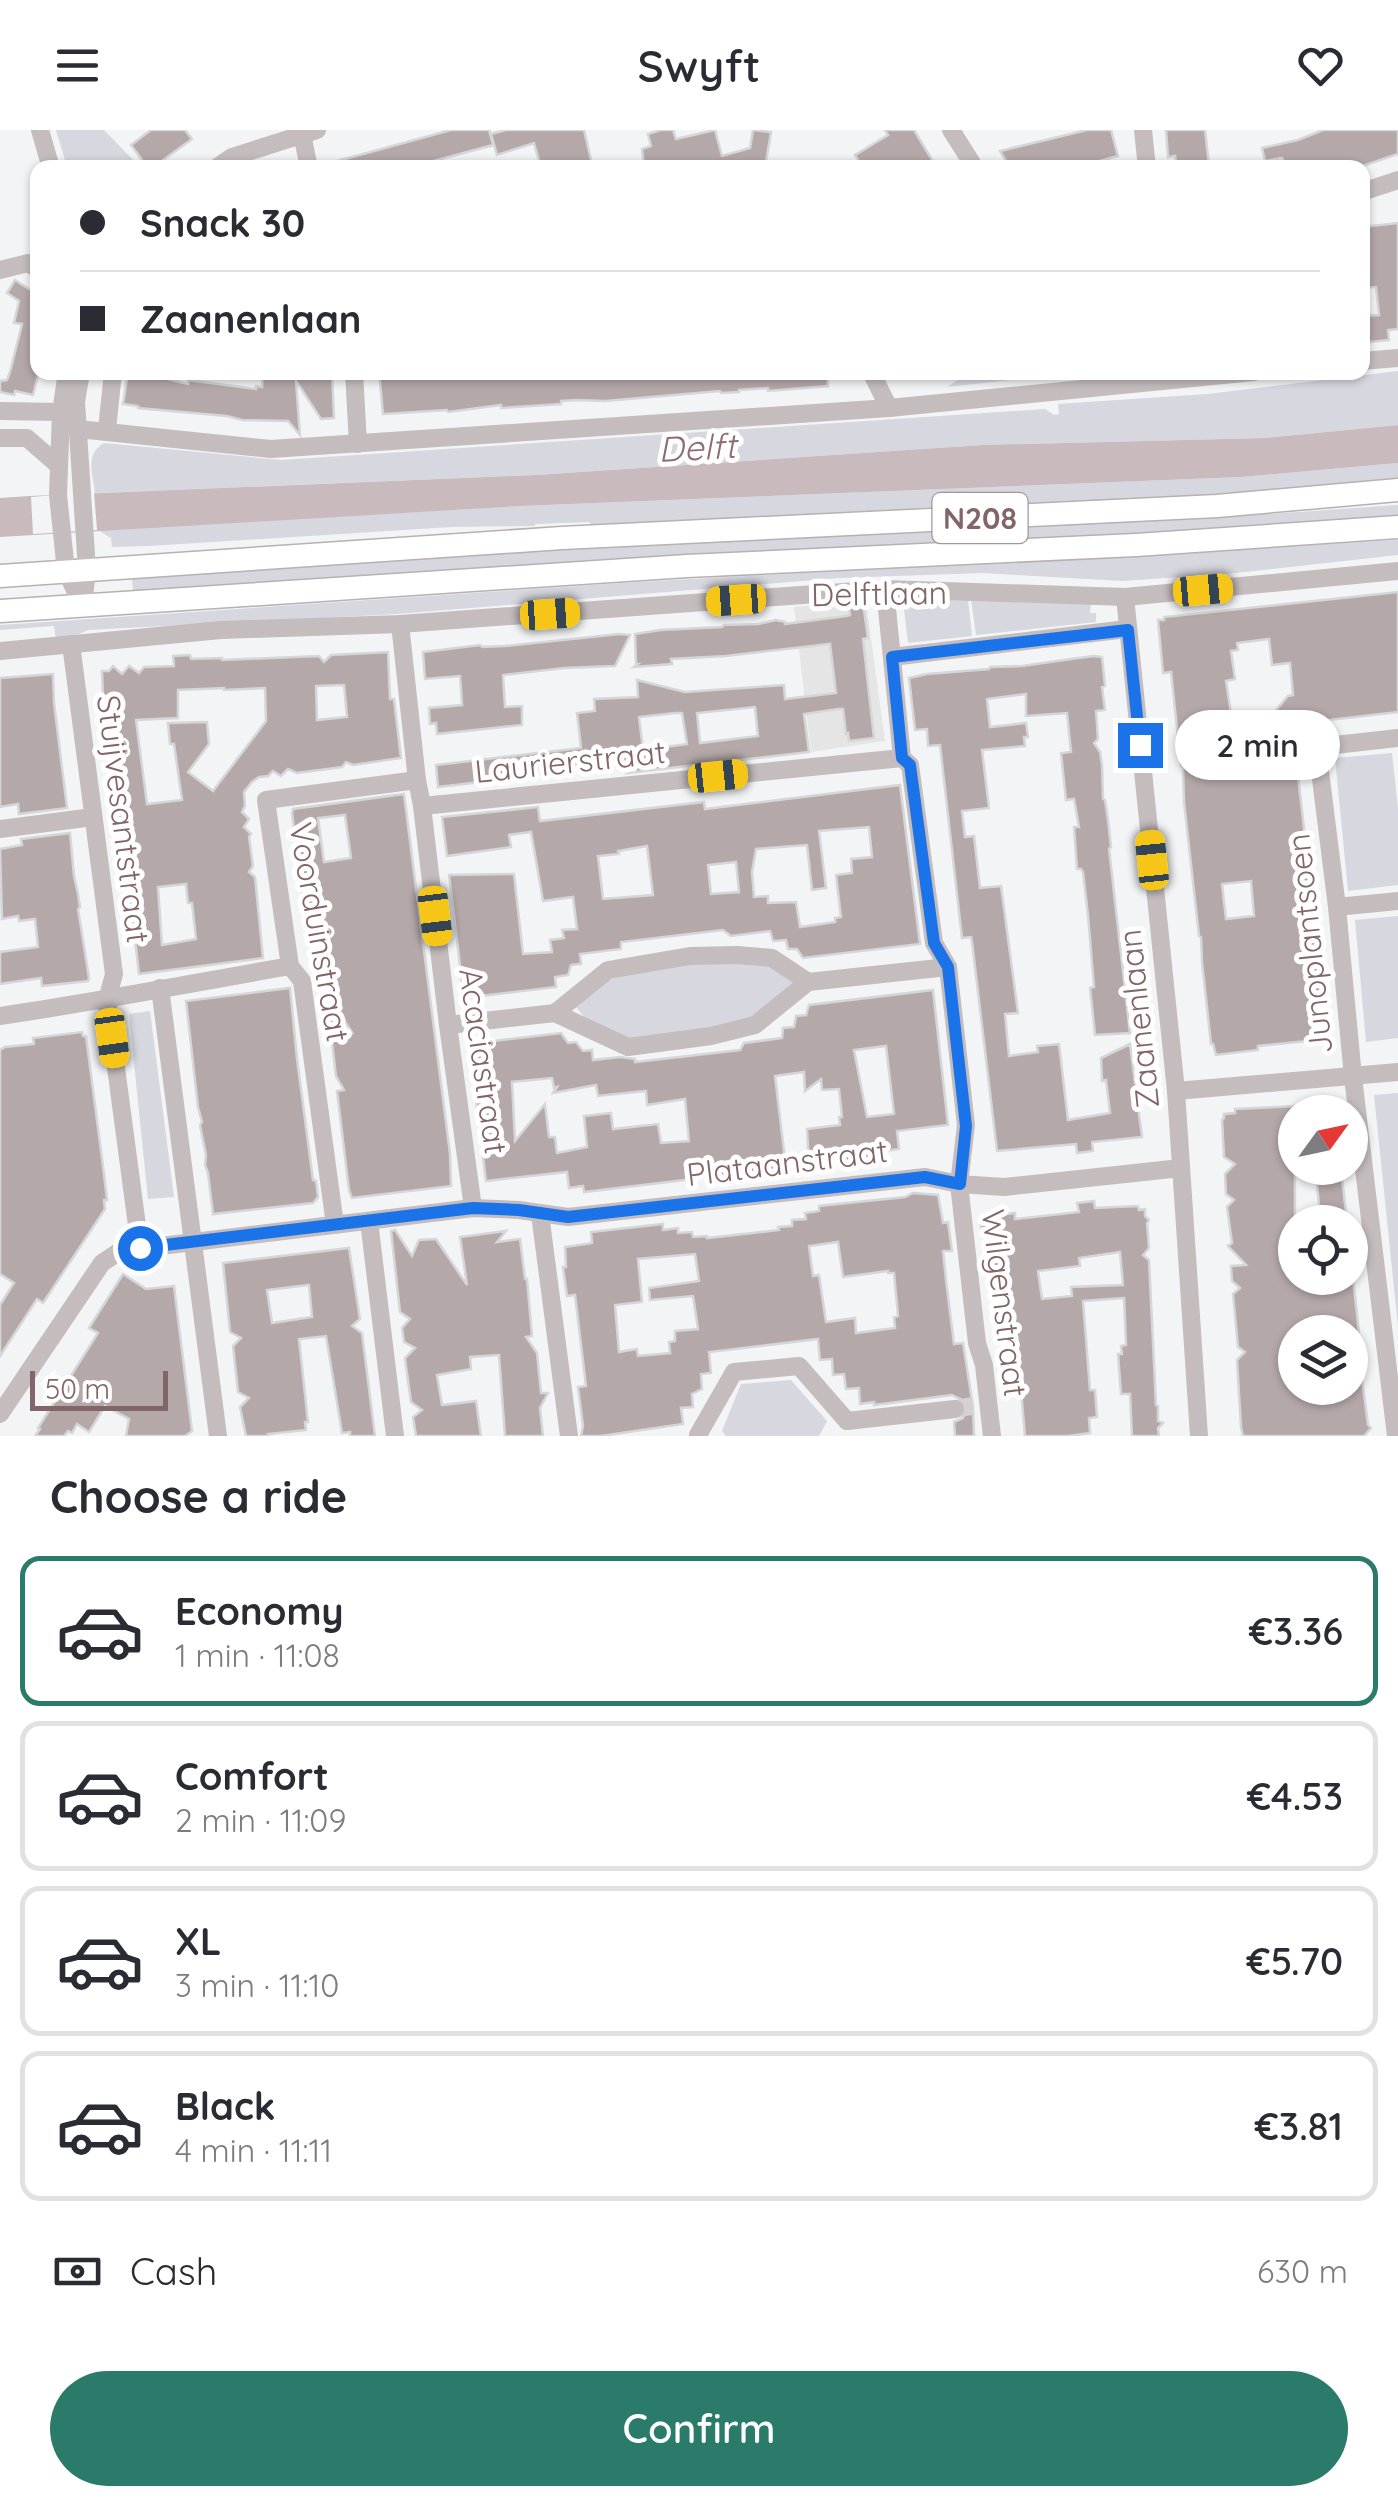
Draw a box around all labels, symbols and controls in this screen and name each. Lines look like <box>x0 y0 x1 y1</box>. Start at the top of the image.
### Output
text: Swyft <box>638 37 760 93</box>
icon: menu <box>50 38 105 93</box>
icon: heart <box>1293 38 1348 93</box>
text: Snack 30 <box>140 199 305 247</box>
text: Zaanenlaan <box>140 295 361 343</box>
water label: Delft <box>657 423 741 471</box>
road number: N208 <box>932 493 1028 543</box>
street label: Delftlaan <box>811 572 947 614</box>
car <box>1172 572 1234 608</box>
car <box>705 583 767 617</box>
car <box>519 597 581 631</box>
street label: Stuijvesantstraat <box>89 693 159 945</box>
callout: 2 min <box>1175 710 1340 780</box>
route end <box>1118 723 1163 768</box>
text: 2 min <box>1216 725 1299 765</box>
street label: Laurierstraat <box>473 731 667 791</box>
car <box>687 758 749 794</box>
street label: Voorduinstraat <box>281 819 359 1045</box>
car <box>1134 829 1170 891</box>
street label: Junoplantsoen <box>1278 832 1340 1056</box>
car <box>416 884 454 948</box>
street label: Zaanenlaan <box>1109 928 1167 1110</box>
street label: Acaciastraat <box>451 966 517 1156</box>
car <box>93 1006 131 1070</box>
north arrow <box>1278 1095 1368 1185</box>
map controls <box>1278 1095 1368 1405</box>
street label: Plataanstraat <box>684 1130 890 1194</box>
button: locate <box>1278 1205 1368 1295</box>
street label: Wilgenstraat <box>974 1207 1036 1399</box>
route start <box>118 1226 163 1271</box>
button: layers <box>1278 1315 1368 1405</box>
scale bar <box>30 1366 168 1410</box>
text: 50 m <box>45 1371 110 1406</box>
text: Choose a ride <box>50 1468 347 1524</box>
icon: car <box>55 1586 145 1676</box>
text: Economy <box>175 1587 344 1635</box>
text: €3.36 <box>1249 1607 1343 1655</box>
text: 1 min · 11:08 <box>175 1635 340 1675</box>
icon: car <box>55 1751 145 1841</box>
text: Comfort <box>175 1752 329 1800</box>
text: €4.53 <box>1247 1772 1343 1820</box>
text: 2 min · 11:09 <box>175 1800 346 1840</box>
icon: car <box>55 1916 145 2006</box>
text: XL <box>175 1917 221 1965</box>
text: €5.70 <box>1246 1937 1343 1985</box>
text: 3 min · 11:10 <box>175 1965 339 2005</box>
icon: car <box>55 2081 145 2171</box>
text: Black <box>175 2082 275 2130</box>
text: €3.81 <box>1254 2102 1343 2150</box>
text: 4 min · 11:11 <box>175 2130 332 2170</box>
icon: cash <box>50 2244 105 2299</box>
text: Cash <box>130 2247 217 2295</box>
text: 630 m <box>1257 2251 1348 2291</box>
button: Confirm <box>50 2371 1348 2486</box>

